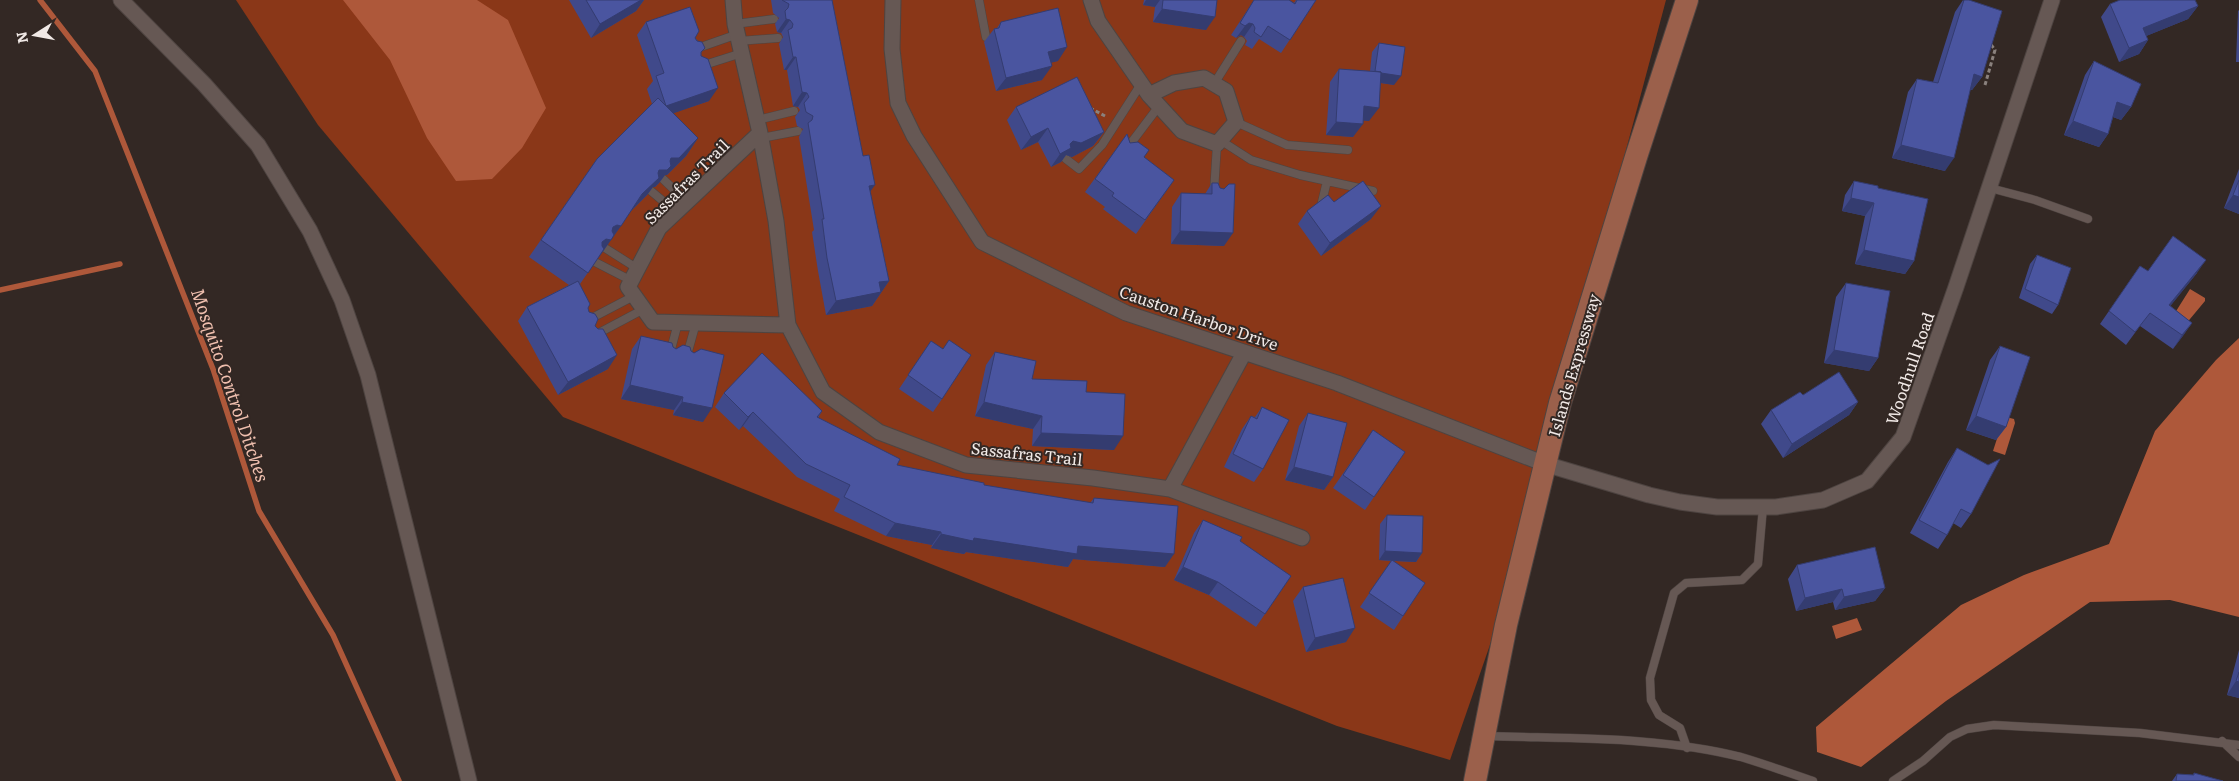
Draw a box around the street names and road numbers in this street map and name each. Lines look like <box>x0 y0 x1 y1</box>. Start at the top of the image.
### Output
street label: Sassafras Trail <box>638 133 734 229</box>
street label: Causton Harbor Drive <box>1116 279 1282 355</box>
street label: Islands Expressway <box>1541 290 1605 439</box>
street label: Woodhull Road <box>1879 308 1940 428</box>
street label: Sassafras Trail <box>970 435 1084 471</box>

